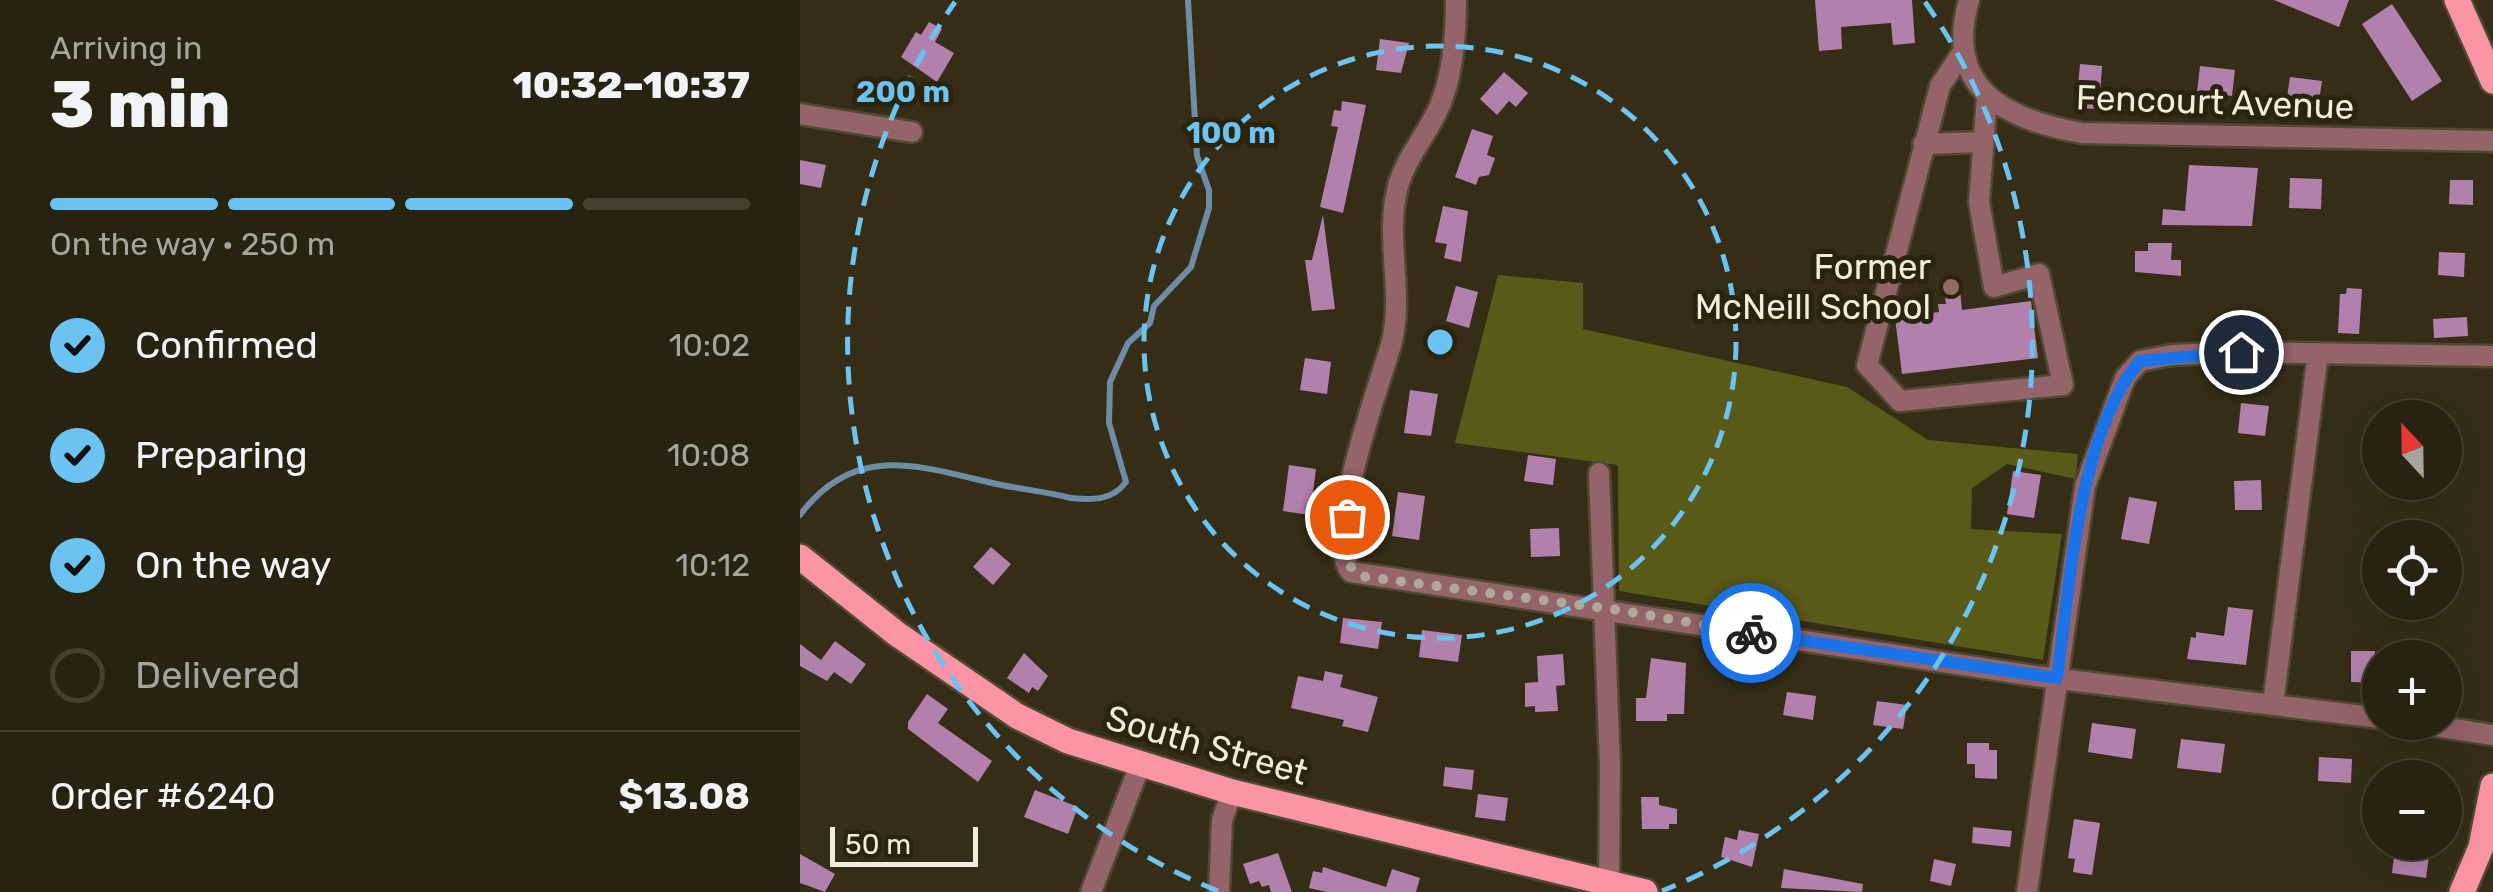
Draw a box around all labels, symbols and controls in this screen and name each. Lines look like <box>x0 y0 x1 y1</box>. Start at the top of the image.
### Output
text: Arriving in <box>50 29 202 67</box>
text: 10:32–10:37 <box>513 62 750 108</box>
text: 3 min <box>50 66 230 143</box>
text: 200 m <box>856 74 950 110</box>
street label: Fencourt Avenue <box>2075 76 2355 128</box>
text: 100 m <box>1186 115 1276 151</box>
text: On the way · 250 m <box>50 225 335 263</box>
place label: Former McNeill School <box>1695 246 1931 328</box>
marker: Former McNeill School <box>1940 276 1962 298</box>
pin <box>2199 310 2284 395</box>
icon: check <box>50 318 105 373</box>
text: Confirmed <box>135 322 318 368</box>
centre of rings <box>1422 324 1458 360</box>
icon: home <box>2214 325 2269 380</box>
text: 10:02 <box>669 326 750 364</box>
north arrow <box>2362 400 2462 500</box>
map controls <box>2362 400 2462 860</box>
icon: check <box>50 428 105 483</box>
text: Preparing <box>135 432 308 478</box>
text: 10:08 <box>667 436 750 474</box>
pin <box>1305 475 1390 560</box>
icon: bag <box>1320 490 1375 545</box>
button: locate <box>2362 520 2462 620</box>
icon: check <box>50 538 105 593</box>
text: On the way <box>135 542 331 588</box>
text: 10:12 <box>675 546 750 584</box>
courier <box>1701 583 1801 683</box>
icon: bike <box>1724 606 1779 661</box>
button: + <box>2362 640 2462 740</box>
text: Delivered <box>135 652 300 698</box>
street label: South Street <box>1101 696 1313 794</box>
button: − <box>2362 760 2462 860</box>
text: Order #6240 <box>50 773 276 819</box>
text: $13.08 <box>619 773 750 819</box>
scale bar <box>830 822 978 866</box>
text: 50 m <box>845 828 911 861</box>

